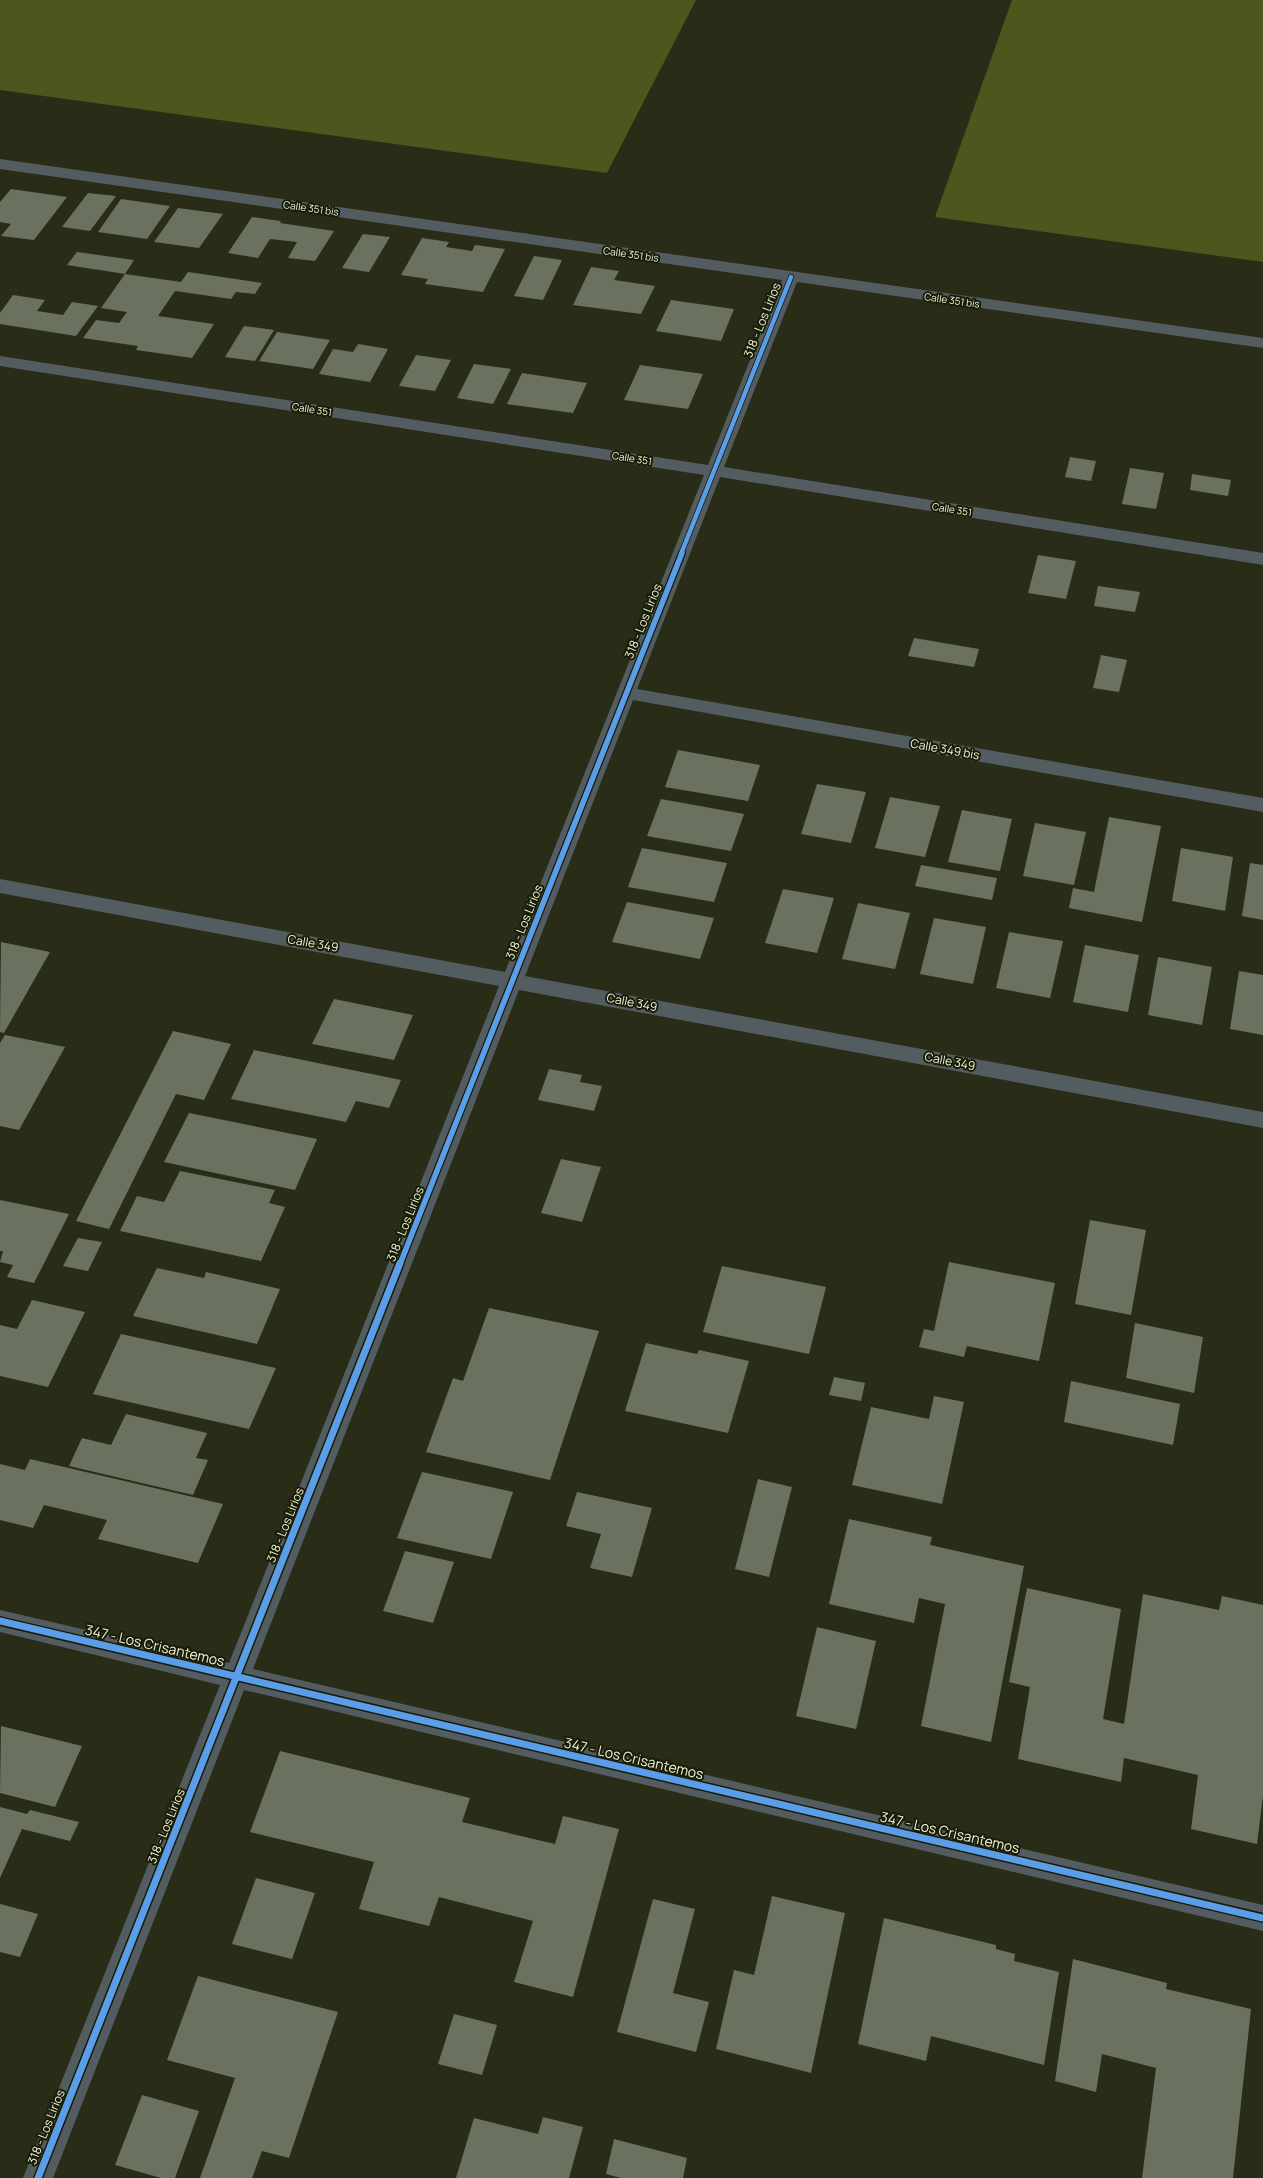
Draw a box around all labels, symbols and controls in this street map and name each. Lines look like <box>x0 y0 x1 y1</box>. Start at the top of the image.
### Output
street label: Calle 351 bis <box>282 197 340 219</box>
street label: Calle 351 bis <box>602 243 660 265</box>
street label: 318 - Los Lirios <box>739 280 785 360</box>
street label: Calle 351 bis <box>923 289 981 311</box>
street label: Calle 351 <box>291 399 333 419</box>
street label: Calle 351 <box>611 448 653 468</box>
street label: Calle 351 <box>931 499 973 519</box>
street label: 318 - Los Lirios <box>620 581 666 661</box>
street label: Calle 349 bis <box>909 735 981 763</box>
street label: 318 - Los Lirios <box>501 882 547 962</box>
street label: Calle 349 <box>286 930 340 956</box>
street label: Calle 349 <box>605 989 659 1015</box>
street label: Calle 349 <box>923 1048 977 1074</box>
street label: 318 - Los Lirios <box>382 1184 428 1264</box>
street label: 318 - Los Lirios <box>262 1485 308 1565</box>
street label: 347 - Los Crisantemos <box>83 1620 227 1670</box>
street label: 347 - Los Crisantemos <box>562 1733 706 1783</box>
street label: 318 - Los Lirios <box>143 1786 189 1866</box>
street label: 347 - Los Crisantemos <box>878 1807 1022 1857</box>
street label: 318 - Los Lirios <box>23 2087 69 2167</box>

